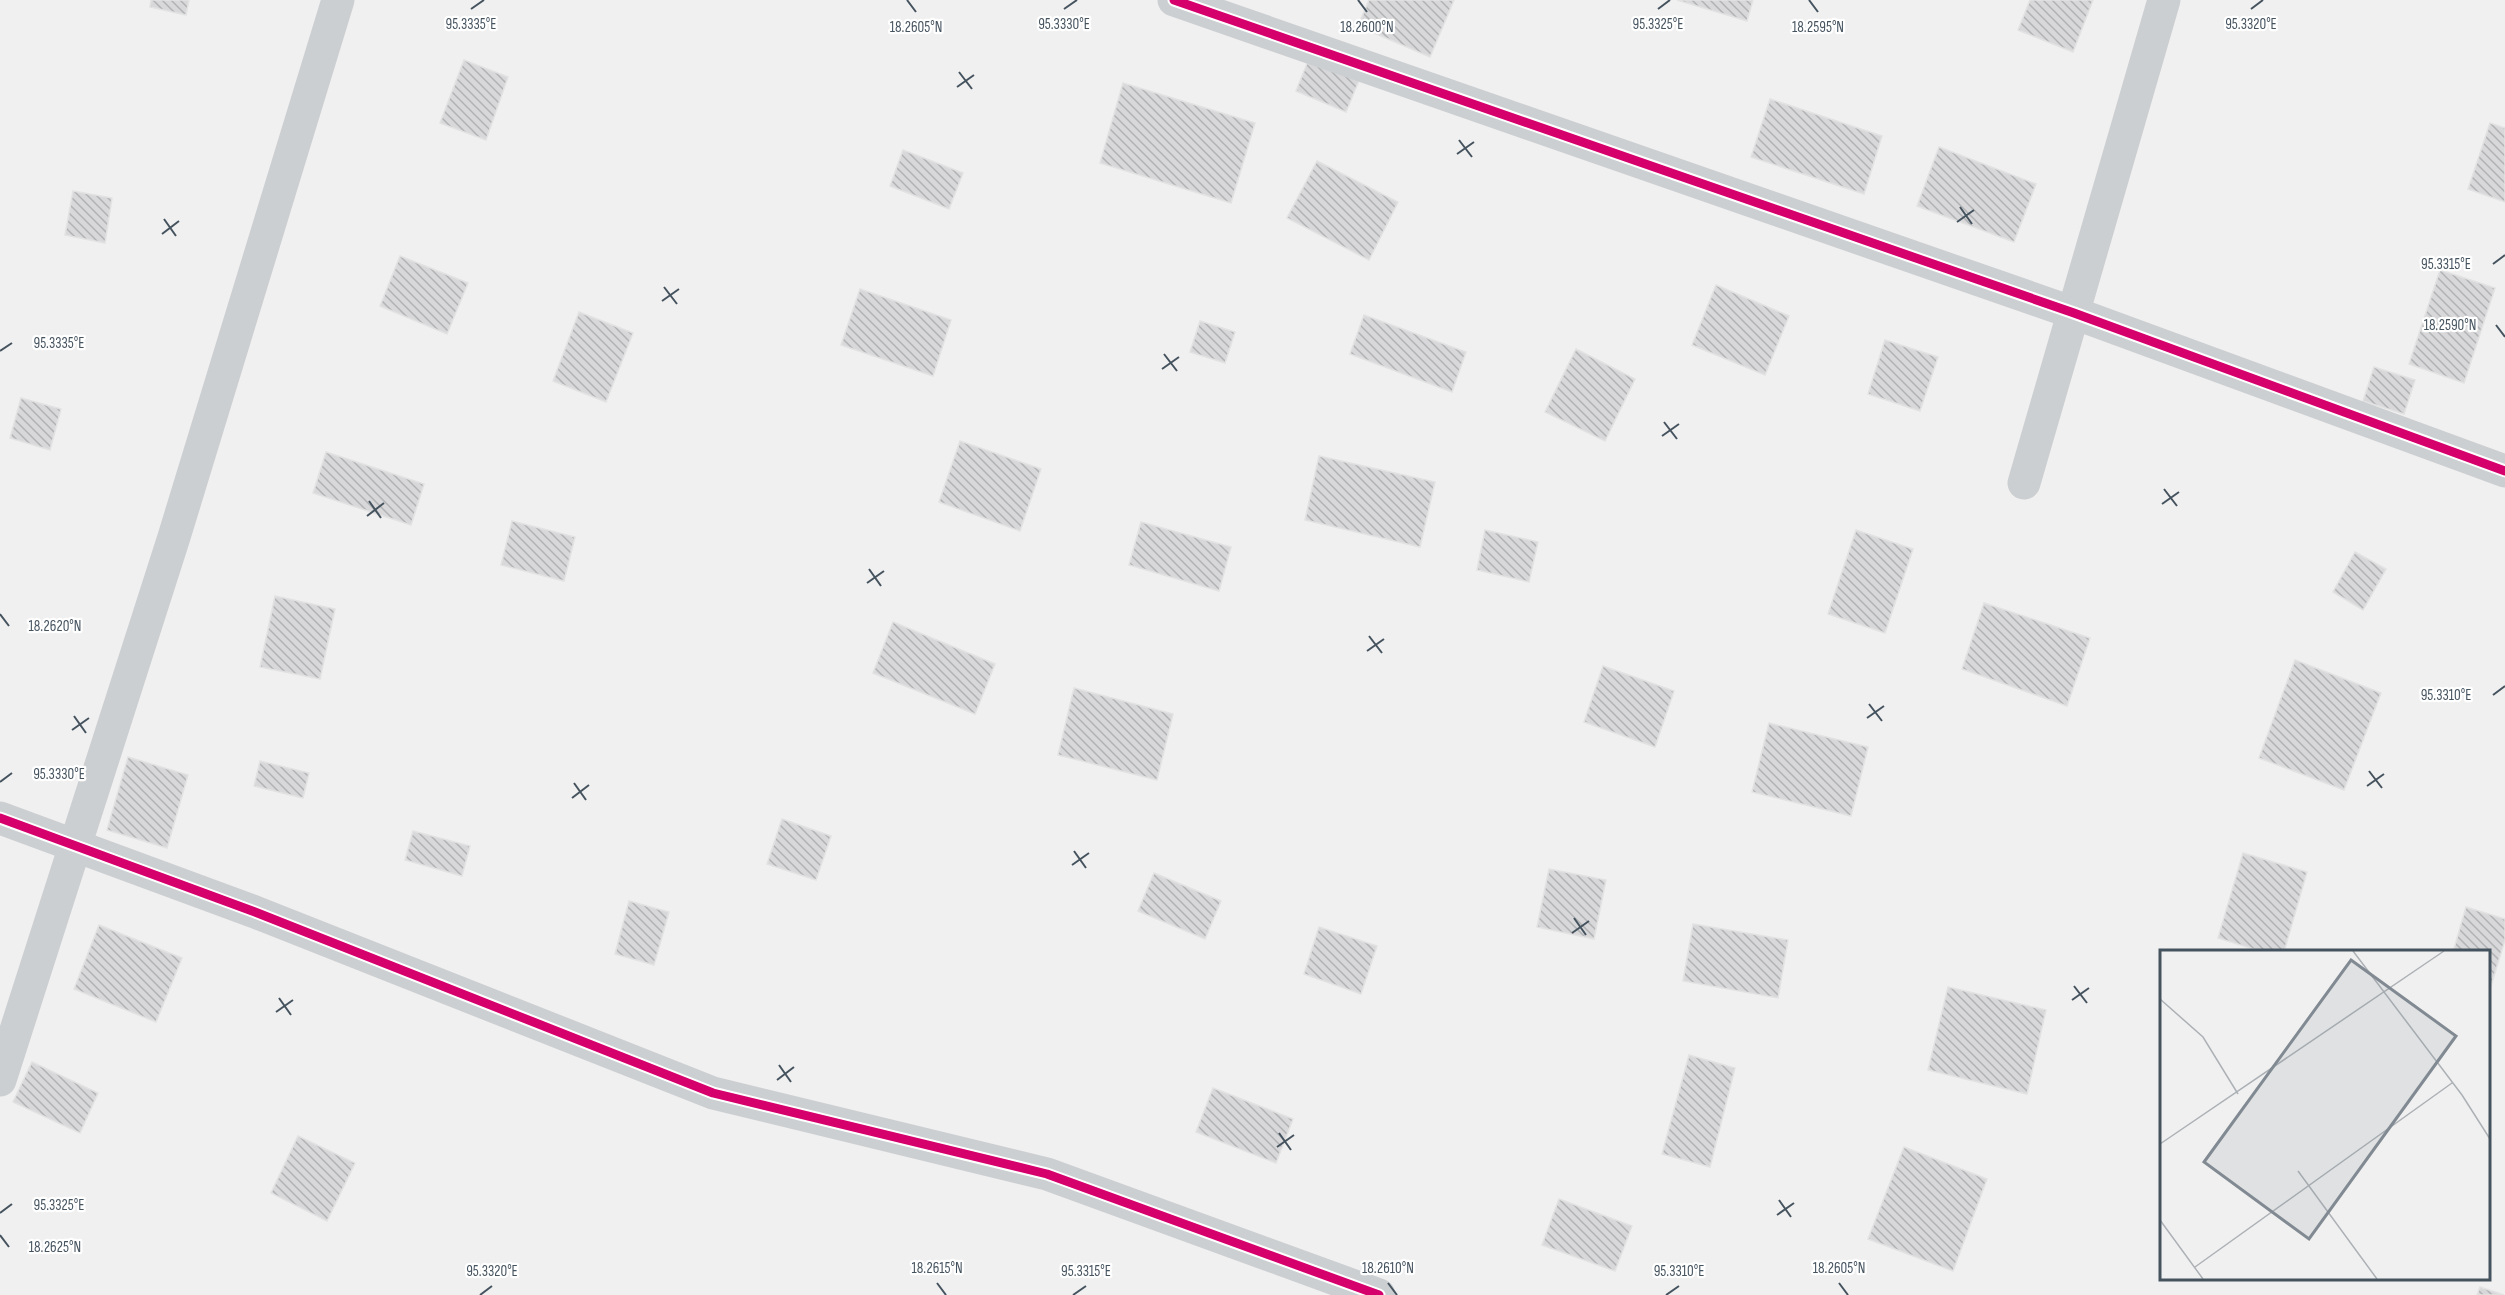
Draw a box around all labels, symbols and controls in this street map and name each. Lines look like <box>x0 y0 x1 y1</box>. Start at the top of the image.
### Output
text: 95.3335°E <box>445 15 497 34</box>
text: 95.3330°E <box>1038 15 1090 34</box>
text: 95.3325°E <box>1633 15 1683 34</box>
text: 95.3320°E <box>2225 15 2277 34</box>
text: 18.2605°N <box>890 18 942 37</box>
text: 18.2600°N <box>1340 18 1394 37</box>
text: 18.2595°N <box>1792 18 1844 37</box>
text: 95.3315°E <box>2421 255 2471 274</box>
text: 18.2590°N <box>2424 316 2476 335</box>
text: 95.3335°E <box>33 334 85 353</box>
text: 18.2620°N <box>29 617 81 636</box>
text: 95.3310°E <box>2421 686 2471 705</box>
text: 95.3330°E <box>33 765 85 784</box>
inset map <box>2160 950 2490 1280</box>
text: 95.3325°E <box>34 1196 84 1215</box>
text: 18.2625°N <box>29 1238 81 1257</box>
text: 18.2615°N <box>911 1259 963 1278</box>
text: 18.2610°N <box>1362 1259 1414 1278</box>
text: 18.2605°N <box>1813 1259 1865 1278</box>
text: 95.3320°E <box>466 1262 518 1281</box>
text: 95.3315°E <box>1061 1262 1111 1281</box>
text: 95.3310°E <box>1654 1262 1704 1281</box>

